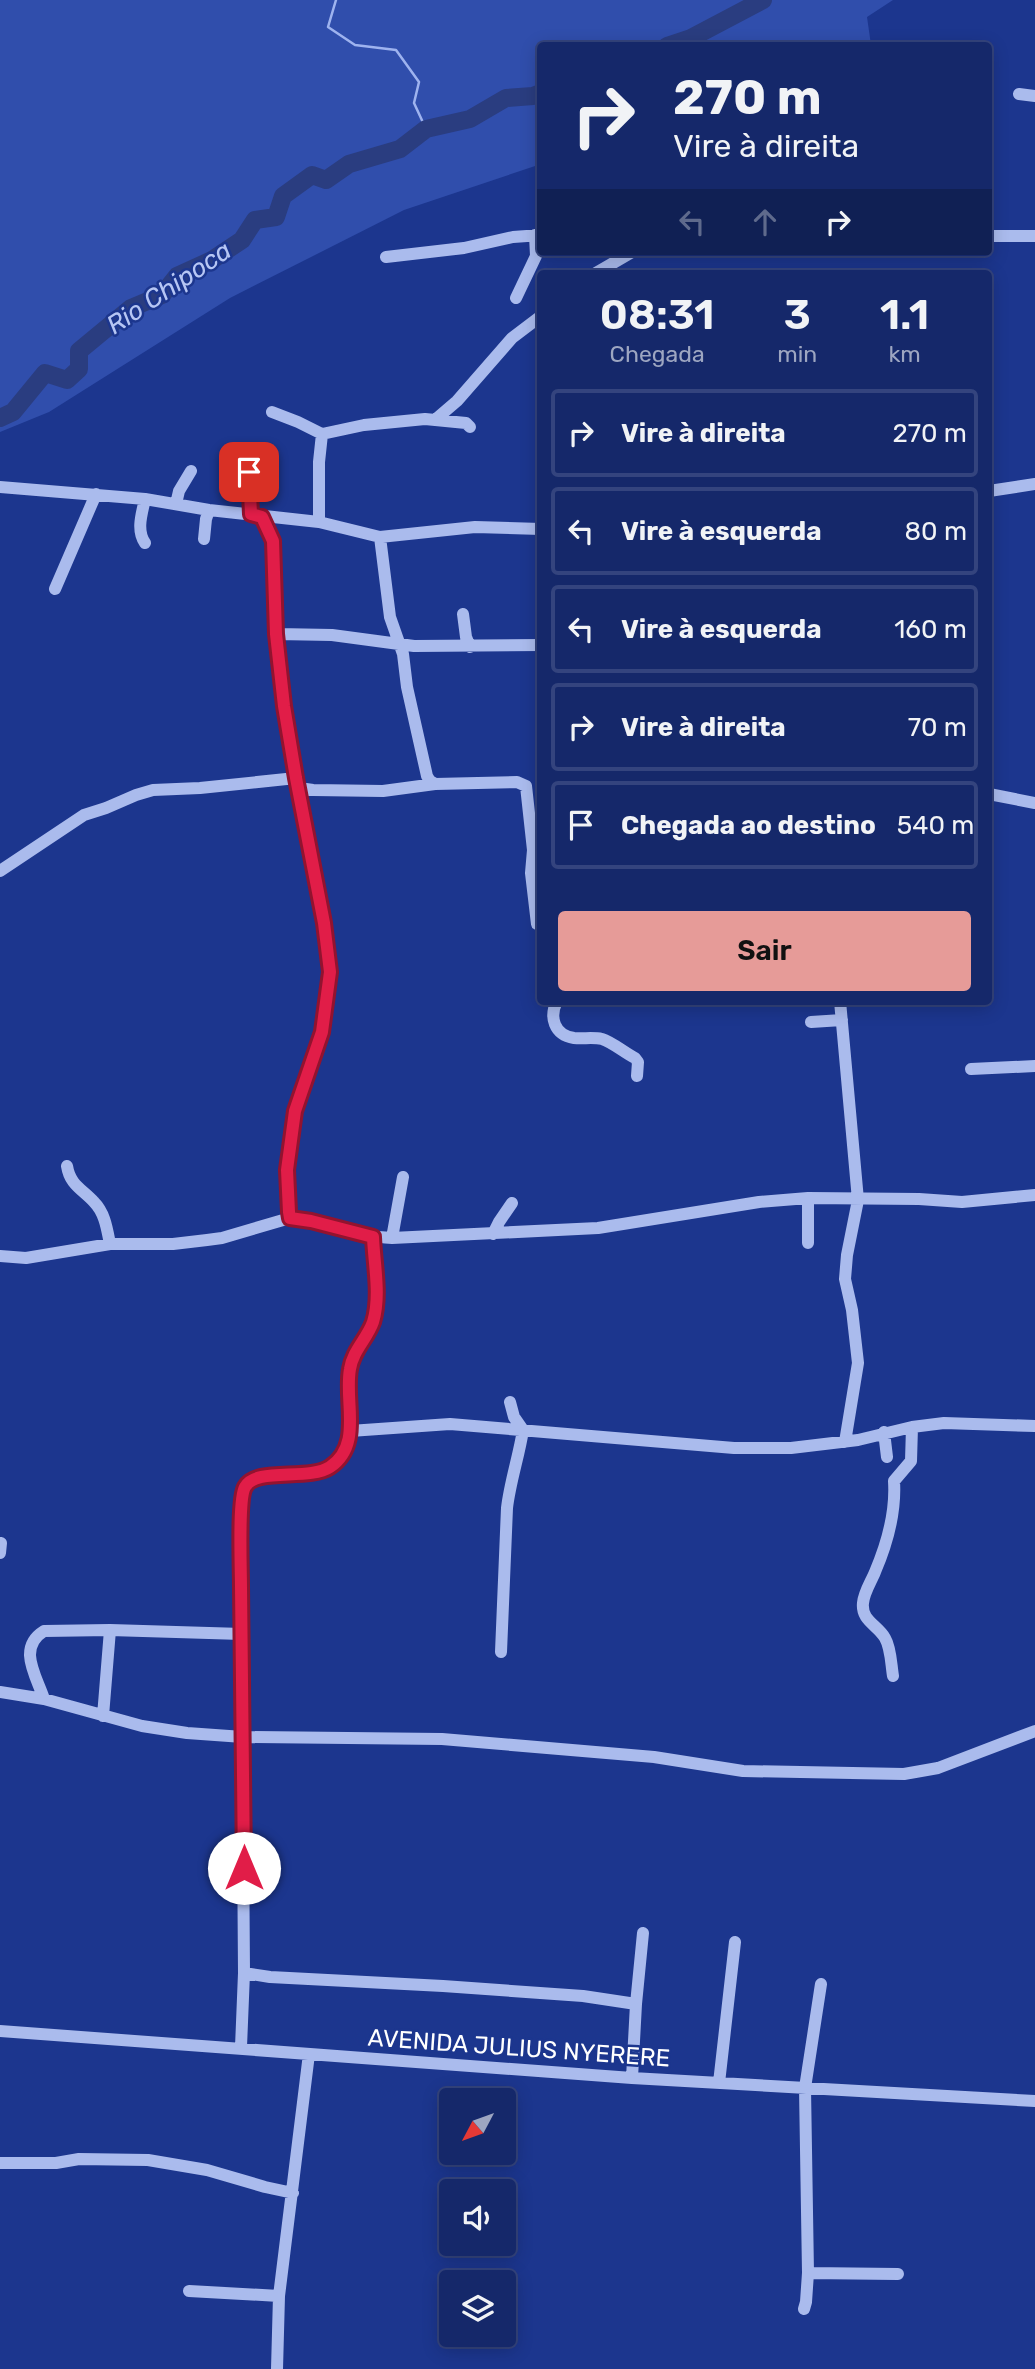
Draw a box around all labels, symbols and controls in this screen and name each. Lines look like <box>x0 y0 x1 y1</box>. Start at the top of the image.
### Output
text: 270 m <box>673 68 822 126</box>
icon: right <box>558 70 649 161</box>
text: Vire à direita <box>673 127 859 165</box>
icon: left <box>673 203 711 241</box>
icon: ahead <box>746 203 784 241</box>
icon: right <box>819 203 857 241</box>
water label: Rio Chipoca <box>101 235 237 341</box>
text: 08:31 <box>600 290 714 340</box>
text: 3 <box>784 290 811 340</box>
text: 1.1 <box>880 290 929 340</box>
text: Chegada <box>610 340 705 368</box>
text: min <box>777 340 817 368</box>
text: km <box>888 340 921 368</box>
icon: right <box>562 414 600 452</box>
text: Vire à direita <box>621 418 786 449</box>
text: 270 m <box>892 418 967 449</box>
pin <box>219 442 279 502</box>
icon: arrive <box>230 453 268 491</box>
icon: left <box>562 512 600 550</box>
text: Vire à esquerda <box>621 516 822 547</box>
text: 80 m <box>904 516 967 547</box>
icon: left <box>562 610 600 648</box>
text: Vire à esquerda <box>621 614 822 645</box>
text: 160 m <box>894 614 967 645</box>
icon: right <box>562 708 600 746</box>
text: Vire à direita <box>621 712 786 743</box>
text: 70 m <box>908 712 967 743</box>
icon: arrive <box>562 806 600 844</box>
text: Chegada ao destino <box>621 810 876 841</box>
text: 540 m <box>897 810 974 841</box>
button: Sair <box>558 911 971 991</box>
position arrow <box>207 1831 281 1905</box>
street label: AVENIDA JULIUS NYERERE <box>367 2023 671 2073</box>
north arrow <box>439 2088 516 2165</box>
map controls <box>439 2088 516 2347</box>
button: sound <box>439 2179 516 2256</box>
button: layers <box>439 2270 516 2347</box>

